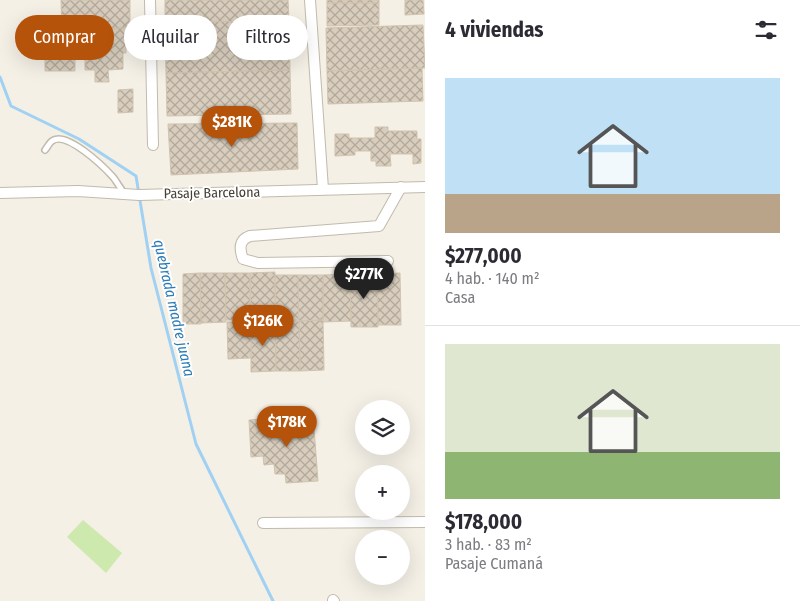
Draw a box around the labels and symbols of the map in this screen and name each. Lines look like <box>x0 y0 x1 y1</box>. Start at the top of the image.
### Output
pin: $281K <box>197 106 267 148</box>
street label: Pasaje Barcelona <box>164 184 261 202</box>
water label: quebrada madre juana <box>149 238 199 378</box>
pin: $277K <box>329 258 399 300</box>
pin: $126K <box>228 304 298 347</box>
pin: $178K <box>252 406 322 448</box>

